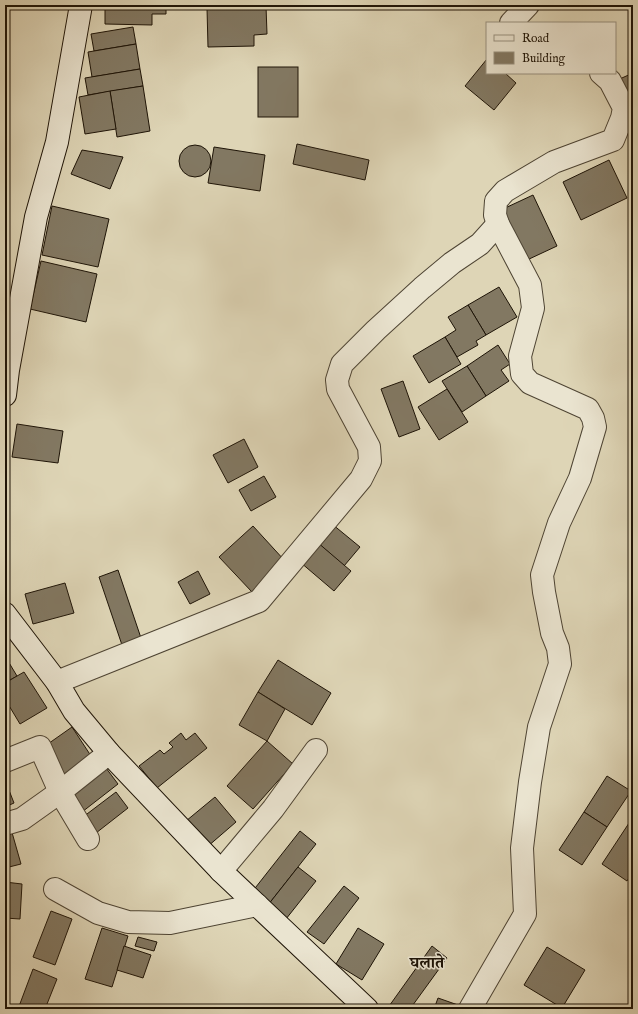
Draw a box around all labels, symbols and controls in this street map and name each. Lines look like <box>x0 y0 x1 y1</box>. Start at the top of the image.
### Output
legend <box>486 22 616 74</box>
text: Road <box>522 31 550 46</box>
text: Building <box>522 51 566 66</box>
district label: घलाते <box>409 953 446 974</box>

